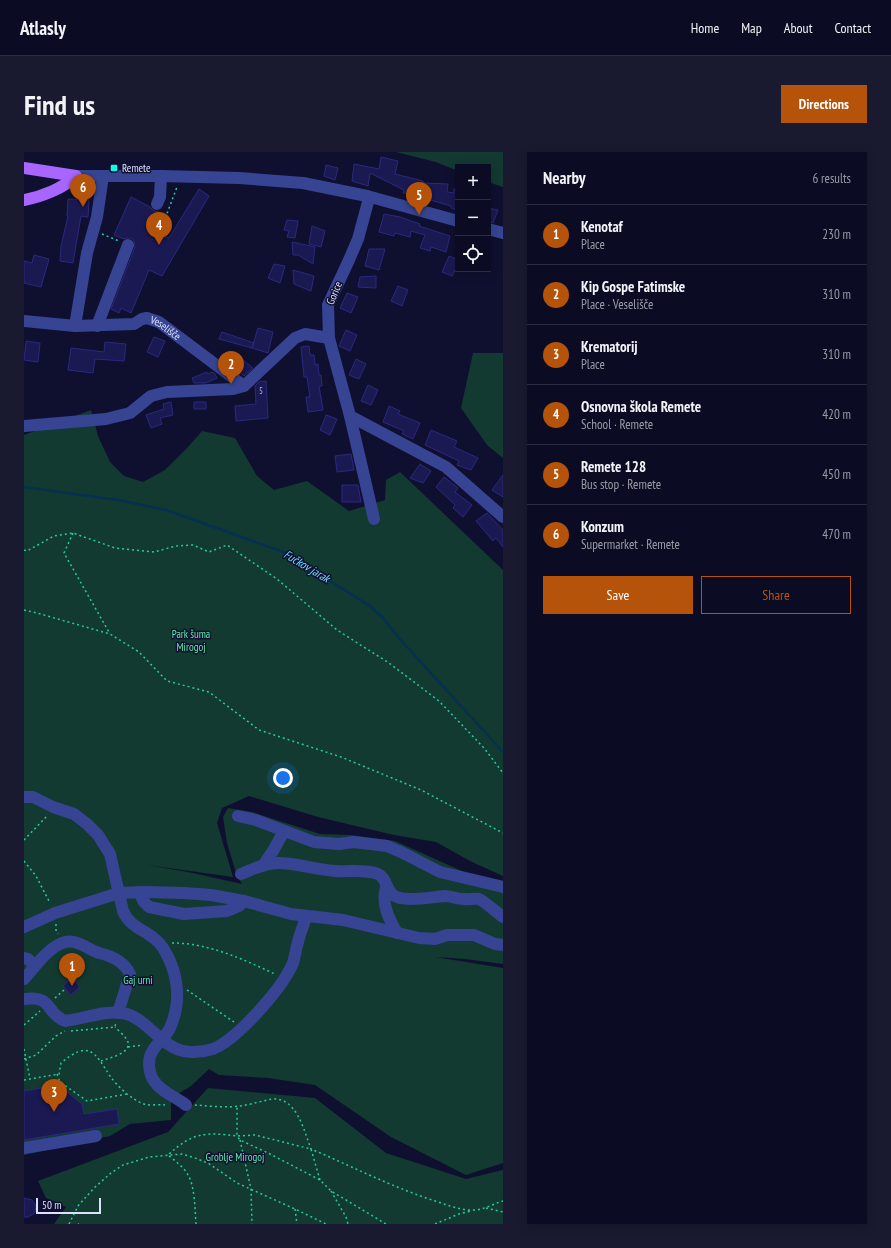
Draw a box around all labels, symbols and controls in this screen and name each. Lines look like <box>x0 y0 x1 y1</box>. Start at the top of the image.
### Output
text: Atlasly <box>20 16 66 40</box>
text: Home <box>691 19 719 37</box>
text: Map <box>741 19 762 37</box>
text: About <box>784 19 813 37</box>
text: Contact <box>835 19 871 37</box>
button: Directions <box>781 85 867 123</box>
text: Find us <box>24 86 95 123</box>
place label: Remete <box>122 161 151 175</box>
marker: Remete <box>109 163 119 173</box>
map controls <box>455 164 491 272</box>
button: + <box>455 164 491 200</box>
text: Nearby <box>543 167 586 189</box>
text: 6 results <box>812 170 851 187</box>
pin: 6 <box>70 174 96 207</box>
pin: 5 <box>406 182 432 215</box>
button: − <box>455 200 491 236</box>
pin: 4 <box>146 212 172 245</box>
text: Kenotaf <box>581 217 623 236</box>
text: 1 <box>553 226 559 243</box>
text: 230 m <box>822 226 851 243</box>
button: locate <box>455 236 491 272</box>
text: Place <box>581 236 605 253</box>
text: Kip Gospe Fatimske <box>581 277 685 296</box>
street label: Gorice <box>323 279 345 307</box>
text: 2 <box>553 286 559 303</box>
text: 310 m <box>822 286 851 303</box>
text: Place · Veselišče <box>581 296 653 313</box>
street label: Veselišče <box>148 312 184 343</box>
text: Krematorij <box>581 337 638 356</box>
text: 3 <box>553 346 559 363</box>
text: 310 m <box>822 346 851 363</box>
pin: 2 <box>218 351 244 384</box>
text: Place <box>581 356 605 373</box>
house number: 5 <box>259 385 263 396</box>
text: Osnovna škola Remete <box>581 397 701 416</box>
text: 4 <box>553 406 559 423</box>
text: 420 m <box>822 406 851 423</box>
text: School · Remete <box>581 416 653 433</box>
text: Remete 128 <box>581 457 646 476</box>
text: 5 <box>553 466 559 483</box>
text: 450 m <box>822 466 851 483</box>
text: Bus stop · Remete <box>581 476 661 493</box>
text: Konzum <box>581 517 624 536</box>
text: 6 <box>553 526 559 543</box>
text: 470 m <box>822 526 851 543</box>
text: Supermarket · Remete <box>581 536 680 553</box>
water label: Fučkov jarak <box>281 546 334 586</box>
button: Save <box>543 576 693 614</box>
button: Share <box>701 576 851 614</box>
park label: Park šuma Mirogoj <box>172 627 210 654</box>
your location <box>273 768 293 788</box>
pin: 1 <box>59 953 85 986</box>
park label: Gaj urni <box>123 973 153 987</box>
pin: 3 <box>41 1079 67 1112</box>
park label: Groblje Mirogoj <box>206 1150 264 1164</box>
scale bar <box>36 1196 101 1215</box>
text: 50 m <box>42 1198 61 1212</box>

